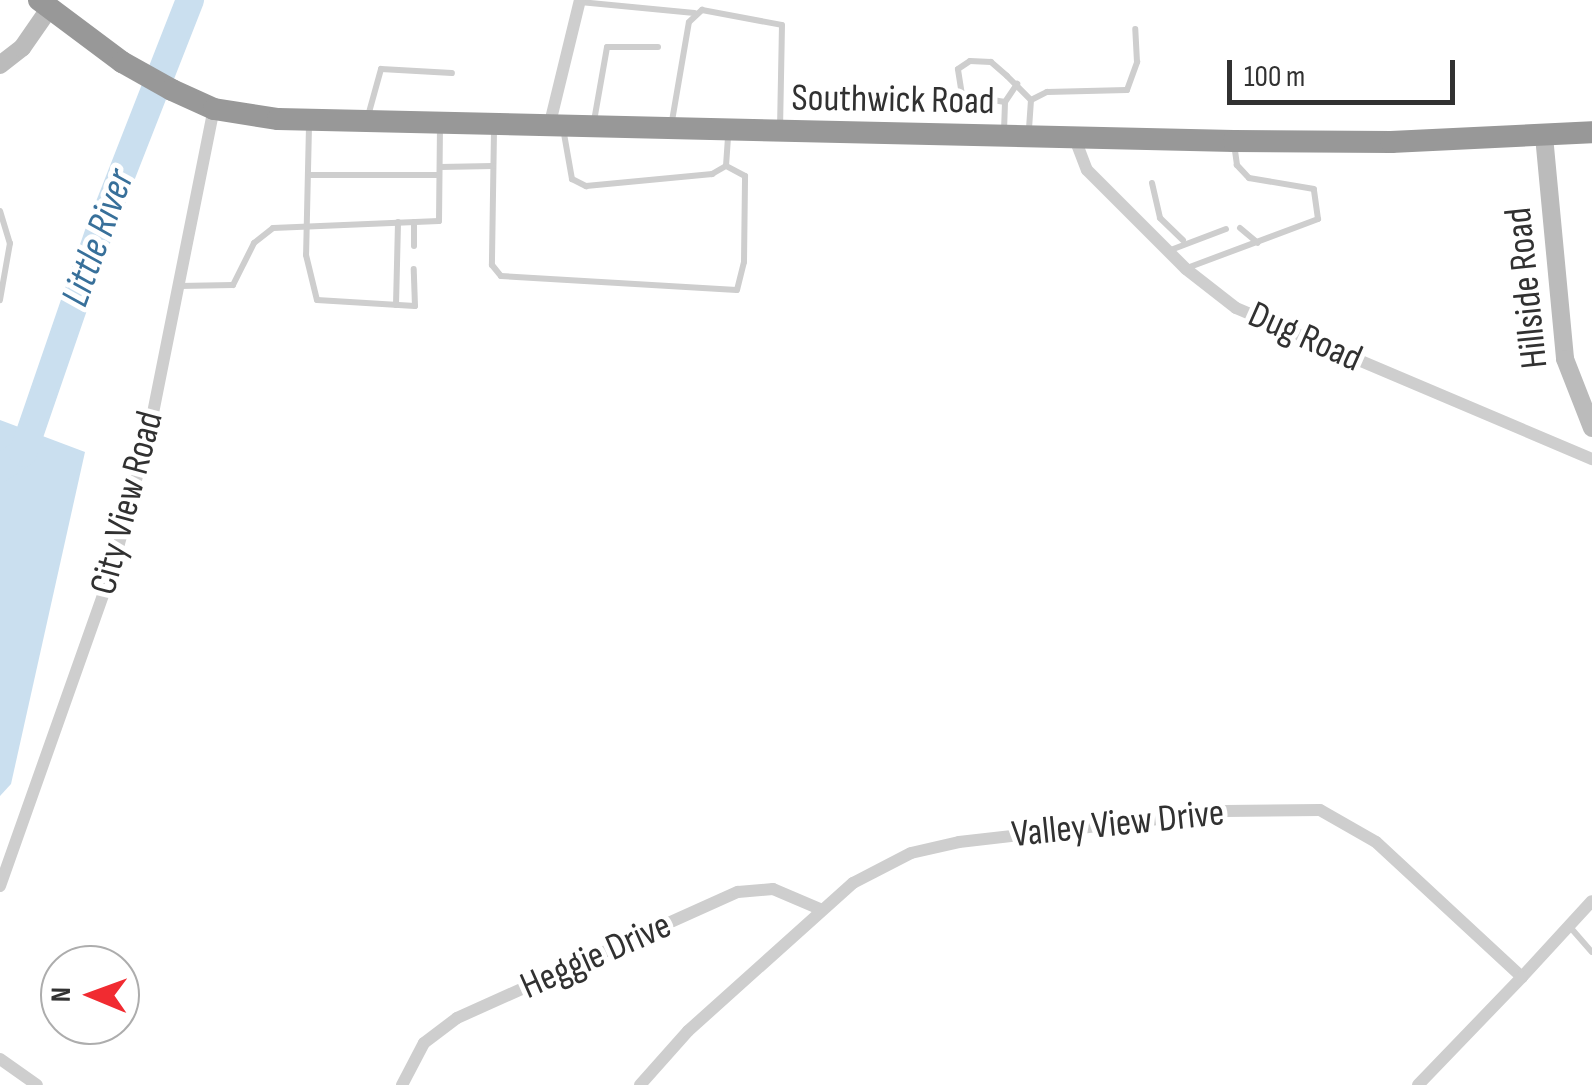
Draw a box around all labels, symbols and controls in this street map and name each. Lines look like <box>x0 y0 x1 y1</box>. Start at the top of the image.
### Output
scale bar <box>1232 40 1460 102</box>
text: 100 m <box>1244 59 1305 95</box>
street label: Southwick Road <box>791 75 995 125</box>
water label: Little River <box>51 163 145 313</box>
street label: Hillside Road <box>1496 205 1558 371</box>
street label: Dug Road <box>1241 292 1369 382</box>
street label: City View Road <box>81 406 173 600</box>
street label: Valley View Drive <box>1009 790 1227 858</box>
street label: Heggie Drive <box>514 903 678 1009</box>
north arrow <box>40 945 140 1045</box>
text: N <box>45 987 78 1002</box>

